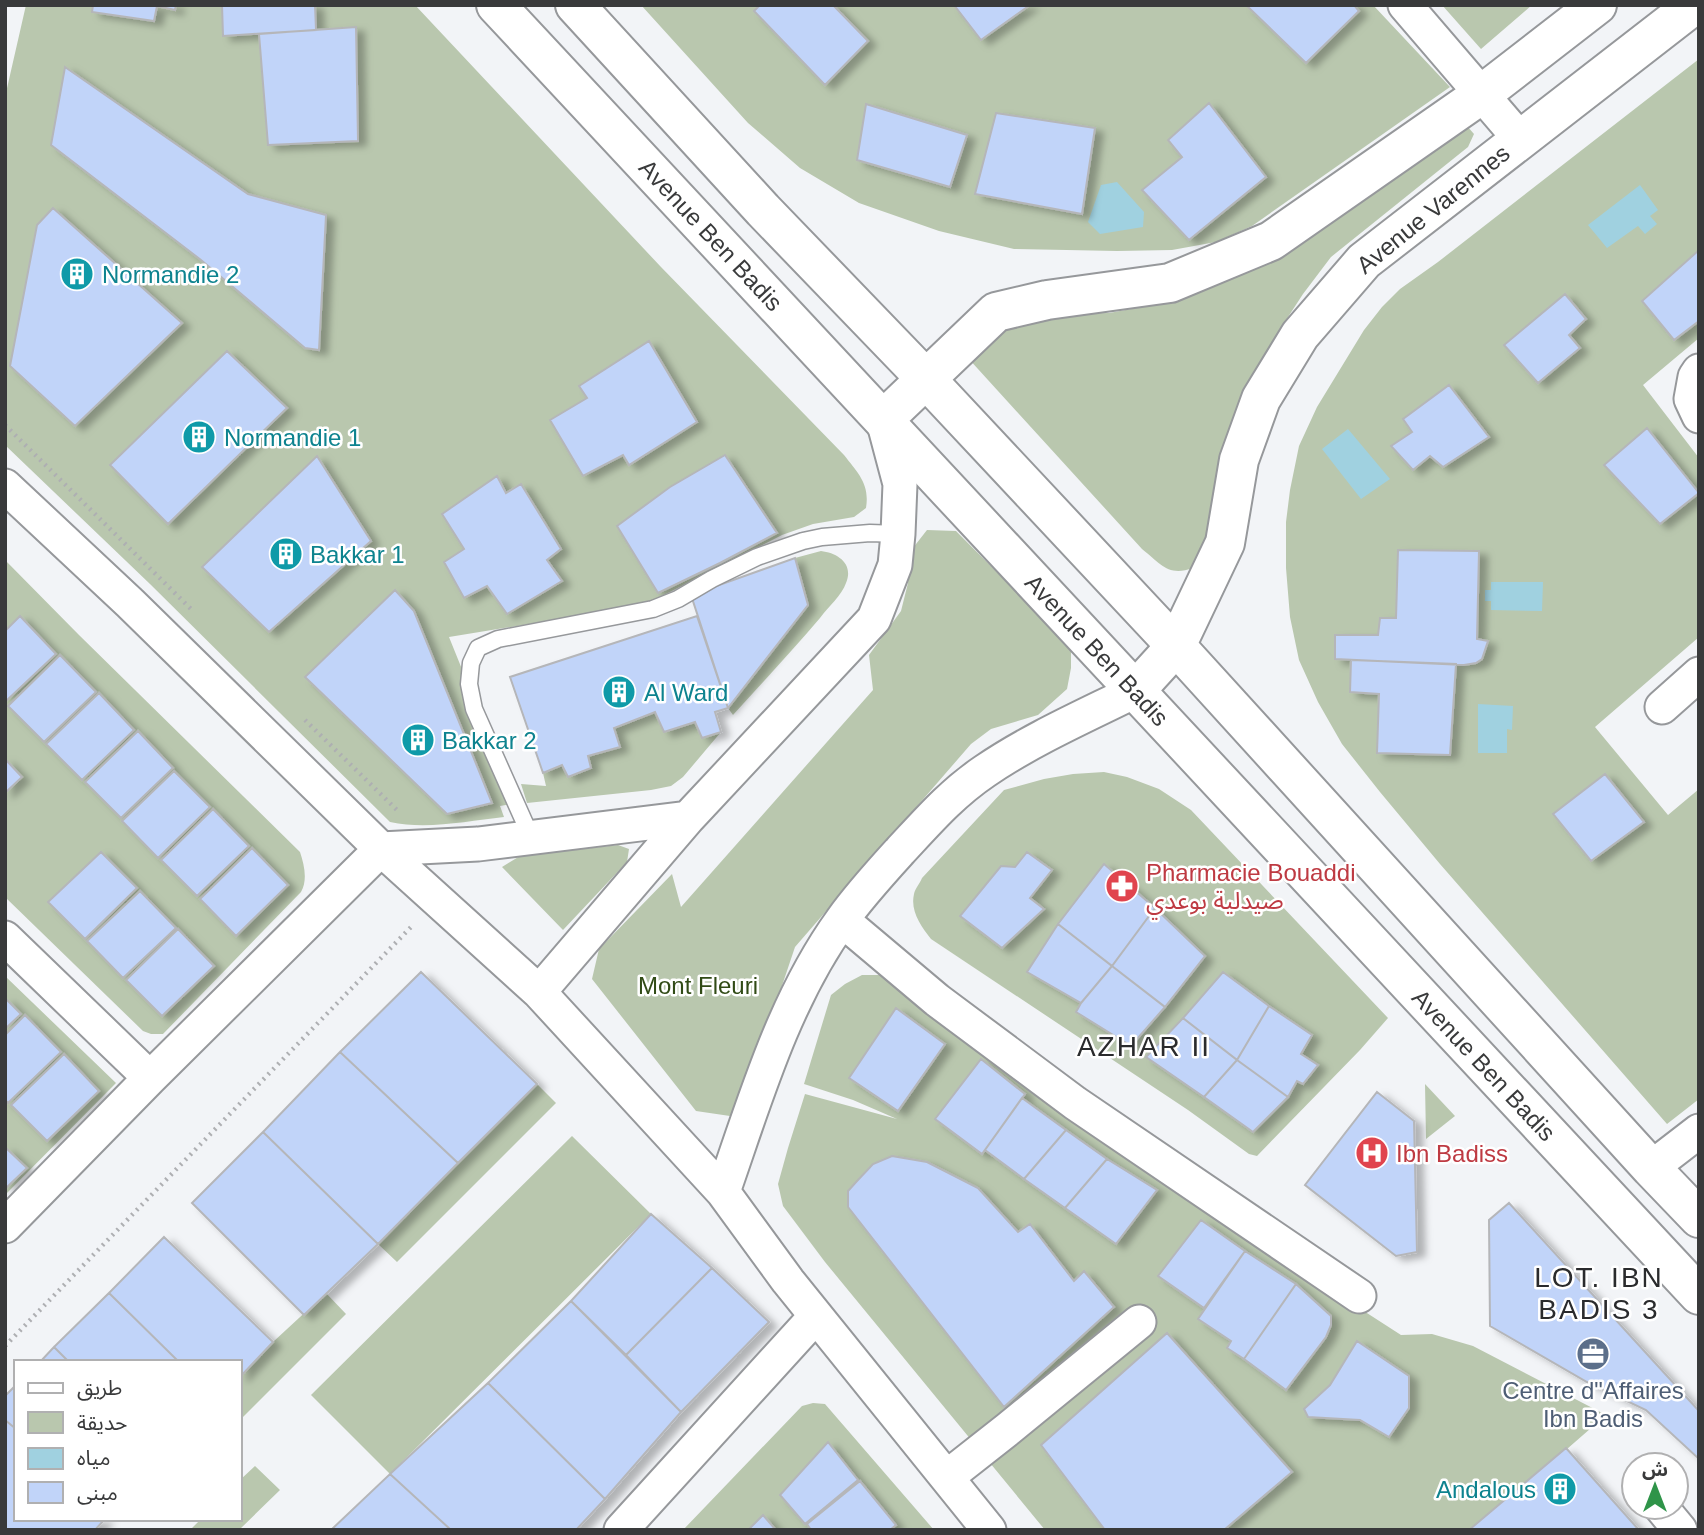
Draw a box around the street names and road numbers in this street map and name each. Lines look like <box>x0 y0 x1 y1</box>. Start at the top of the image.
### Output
street label: Avenue Varennes <box>1351 139 1515 279</box>
street label: Avenue Ben Badis <box>634 154 788 316</box>
street label: Avenue Ben Badis <box>1020 569 1174 731</box>
street label: Avenue Ben Badis <box>1407 984 1561 1146</box>

